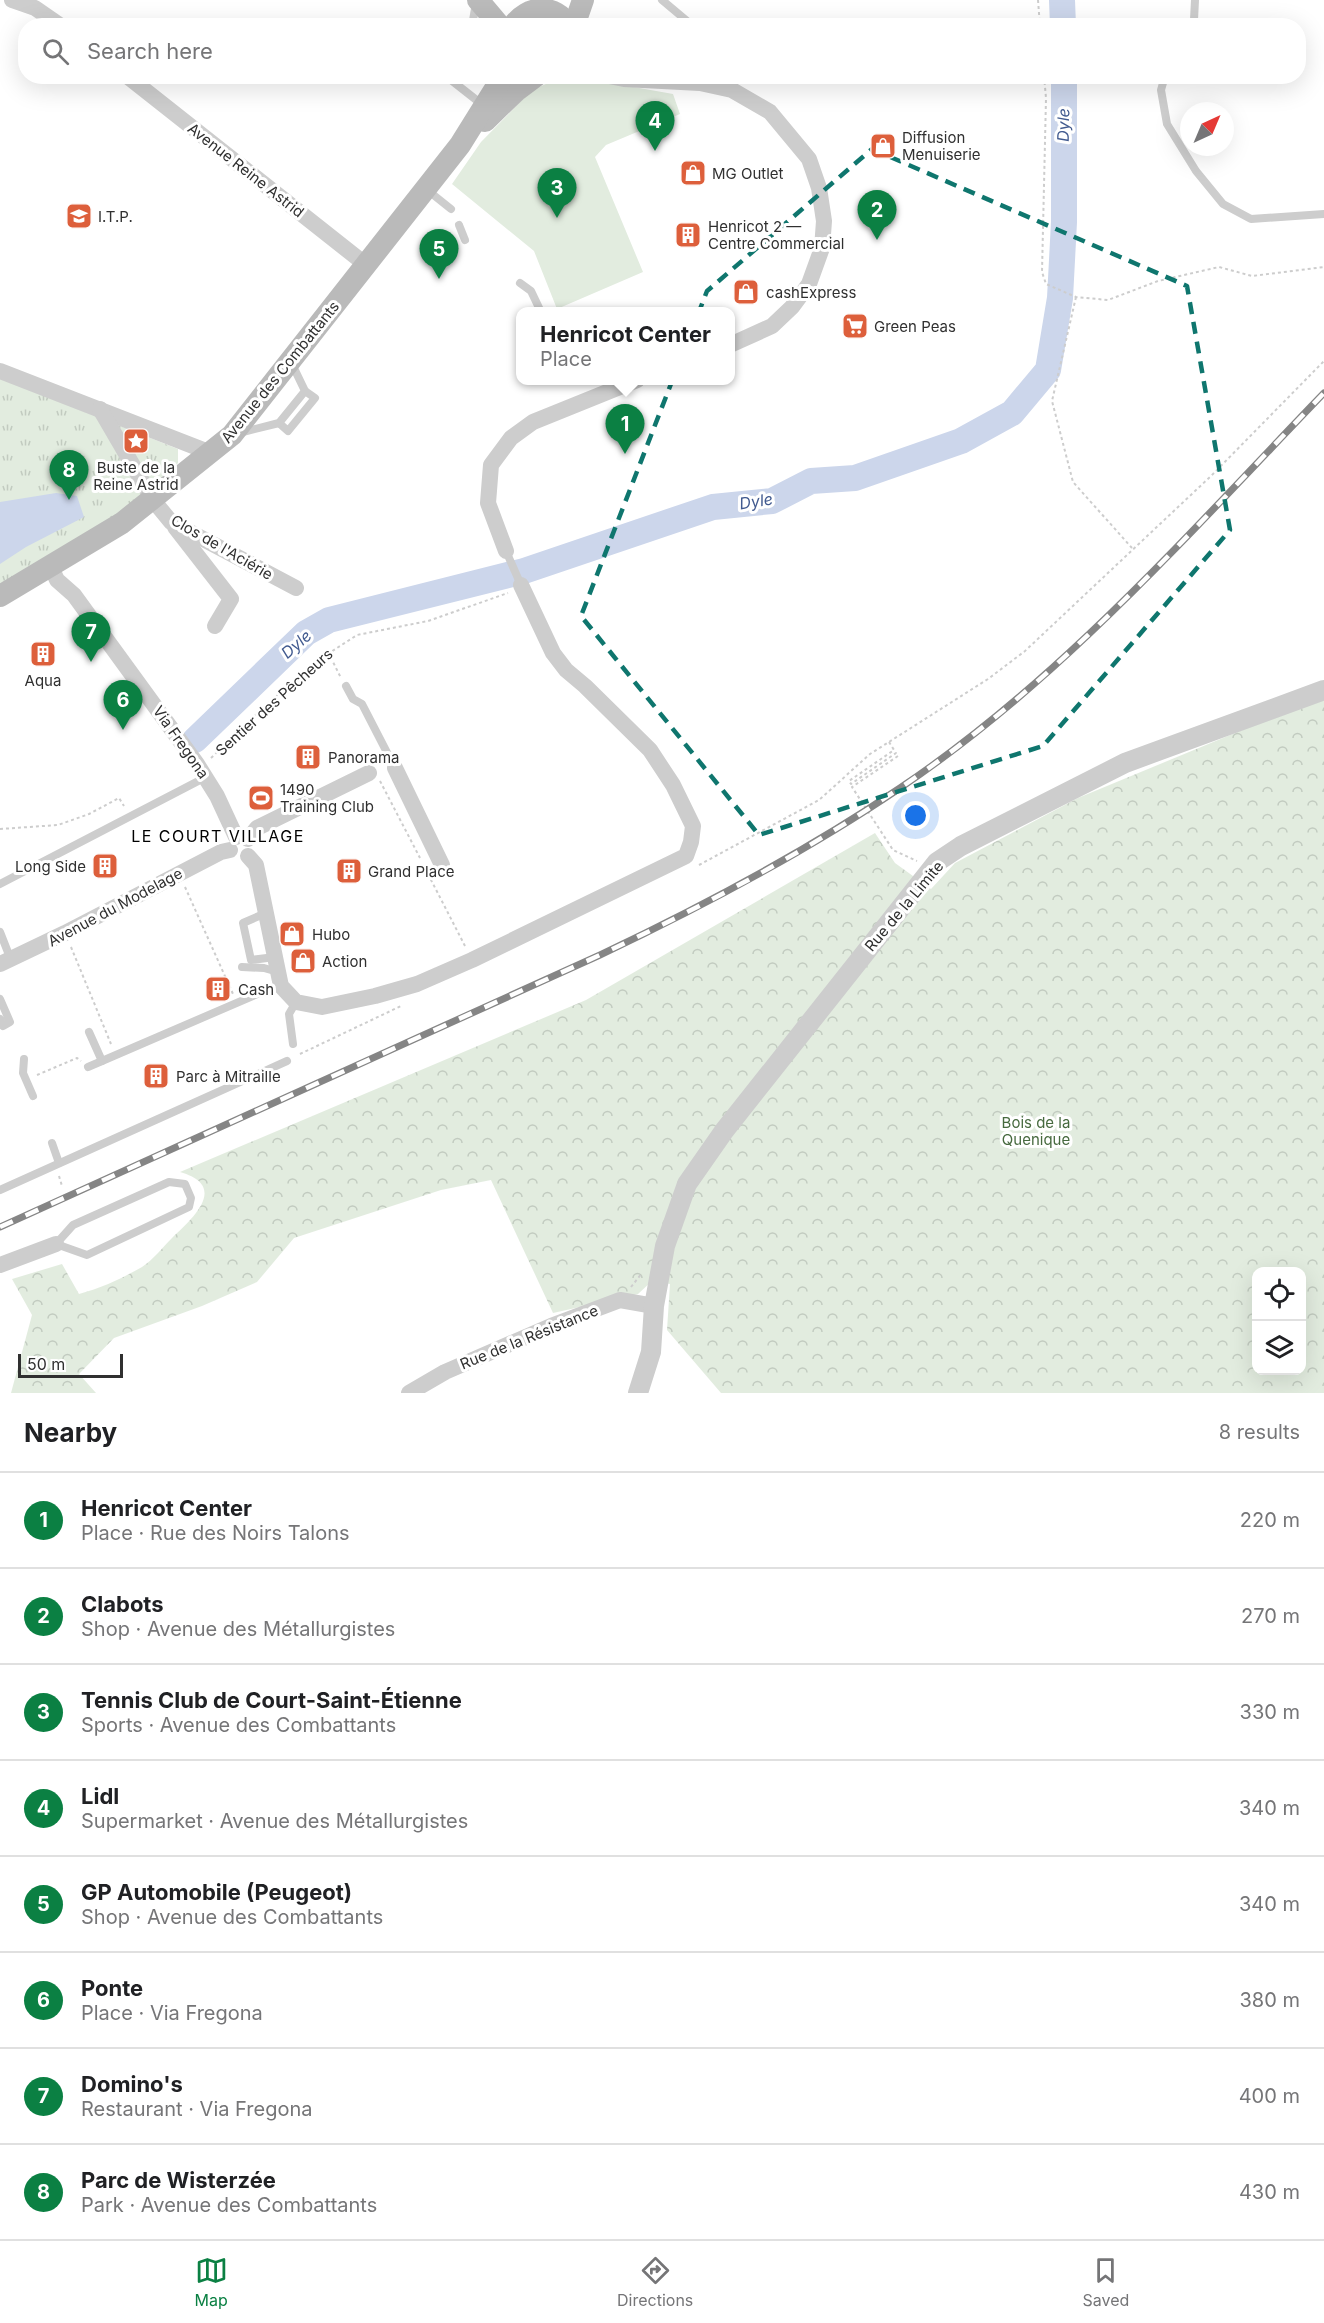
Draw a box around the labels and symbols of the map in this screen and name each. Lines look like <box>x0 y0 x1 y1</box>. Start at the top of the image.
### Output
pin: 4 <box>636 102 674 151</box>
north arrow <box>1180 102 1234 156</box>
water label: Dyle <box>1053 108 1073 142</box>
street label: Avenue Reine Astrid <box>184 119 308 221</box>
place label: Diffusion Menuiserie <box>902 128 981 164</box>
shop icon: Diffusion Menuiserie <box>868 131 898 161</box>
shop icon: MG Outlet <box>678 158 708 188</box>
place label: MG Outlet <box>712 164 784 183</box>
pin: 3 <box>538 168 576 218</box>
pin: 2 <box>858 190 896 240</box>
school or university icon: I.T.P. <box>64 201 94 231</box>
place label: I.T.P. <box>98 207 133 226</box>
place label: Henricot 2 — Centre Commercial <box>708 217 844 253</box>
building icon: Henricot 2 — Centre Commercial <box>673 220 703 250</box>
pin: 5 <box>420 230 458 279</box>
shop icon: cashExpress <box>731 277 761 307</box>
place label: cashExpress <box>766 283 856 302</box>
street label: Avenue des Combattants <box>217 297 343 447</box>
supermarket icon: Green Peas <box>840 311 870 341</box>
place label: Green Peas <box>874 317 956 336</box>
pin: 1 <box>606 404 644 454</box>
place icon: Buste de la Reine Astrid <box>121 426 151 456</box>
pin: 8 <box>50 450 88 500</box>
place label: Buste de la Reine Astrid <box>93 458 179 494</box>
water label: Dyle <box>738 488 774 514</box>
street label: Clos de l'Aciérie <box>168 510 276 584</box>
pin: 7 <box>72 612 110 662</box>
water label: Dyle <box>277 625 315 663</box>
building icon: Aqua <box>28 639 58 669</box>
street label: Sentier des Pêcheurs <box>211 644 337 760</box>
place label: Aqua <box>25 671 61 690</box>
pin: 6 <box>104 680 142 730</box>
street label: Via Fregona <box>149 702 213 782</box>
building icon: Panorama <box>293 742 323 772</box>
place label: Panorama <box>328 748 400 767</box>
place label: 1490 Training Club <box>280 780 374 816</box>
sports icon: 1490 Training Club <box>246 783 276 813</box>
your location <box>901 801 930 830</box>
district label: LE COURT VILLAGE <box>131 826 305 846</box>
building icon: Long Side <box>90 851 120 881</box>
building icon: Grand Place <box>334 856 364 886</box>
place label: Long Side <box>15 857 86 876</box>
street label: Rue de la Limite <box>861 857 947 955</box>
place label: Grand Place <box>368 862 454 881</box>
street label: Avenue du Modelage <box>44 863 186 951</box>
shop icon: Hubo <box>277 919 307 949</box>
place label: Hubo <box>312 925 350 944</box>
shop icon: Action <box>288 946 318 976</box>
place label: Action <box>322 952 367 971</box>
building icon: Cash <box>203 974 233 1004</box>
place label: Cash <box>238 980 274 999</box>
building icon: Parc à Mitraille <box>141 1061 171 1091</box>
place label: Parc à Mitraille <box>176 1067 281 1086</box>
park label: Bois de la Quenique <box>1002 1113 1070 1149</box>
street label: Rue de la Résistance <box>457 1301 601 1373</box>
scale bar <box>18 1351 123 1378</box>

